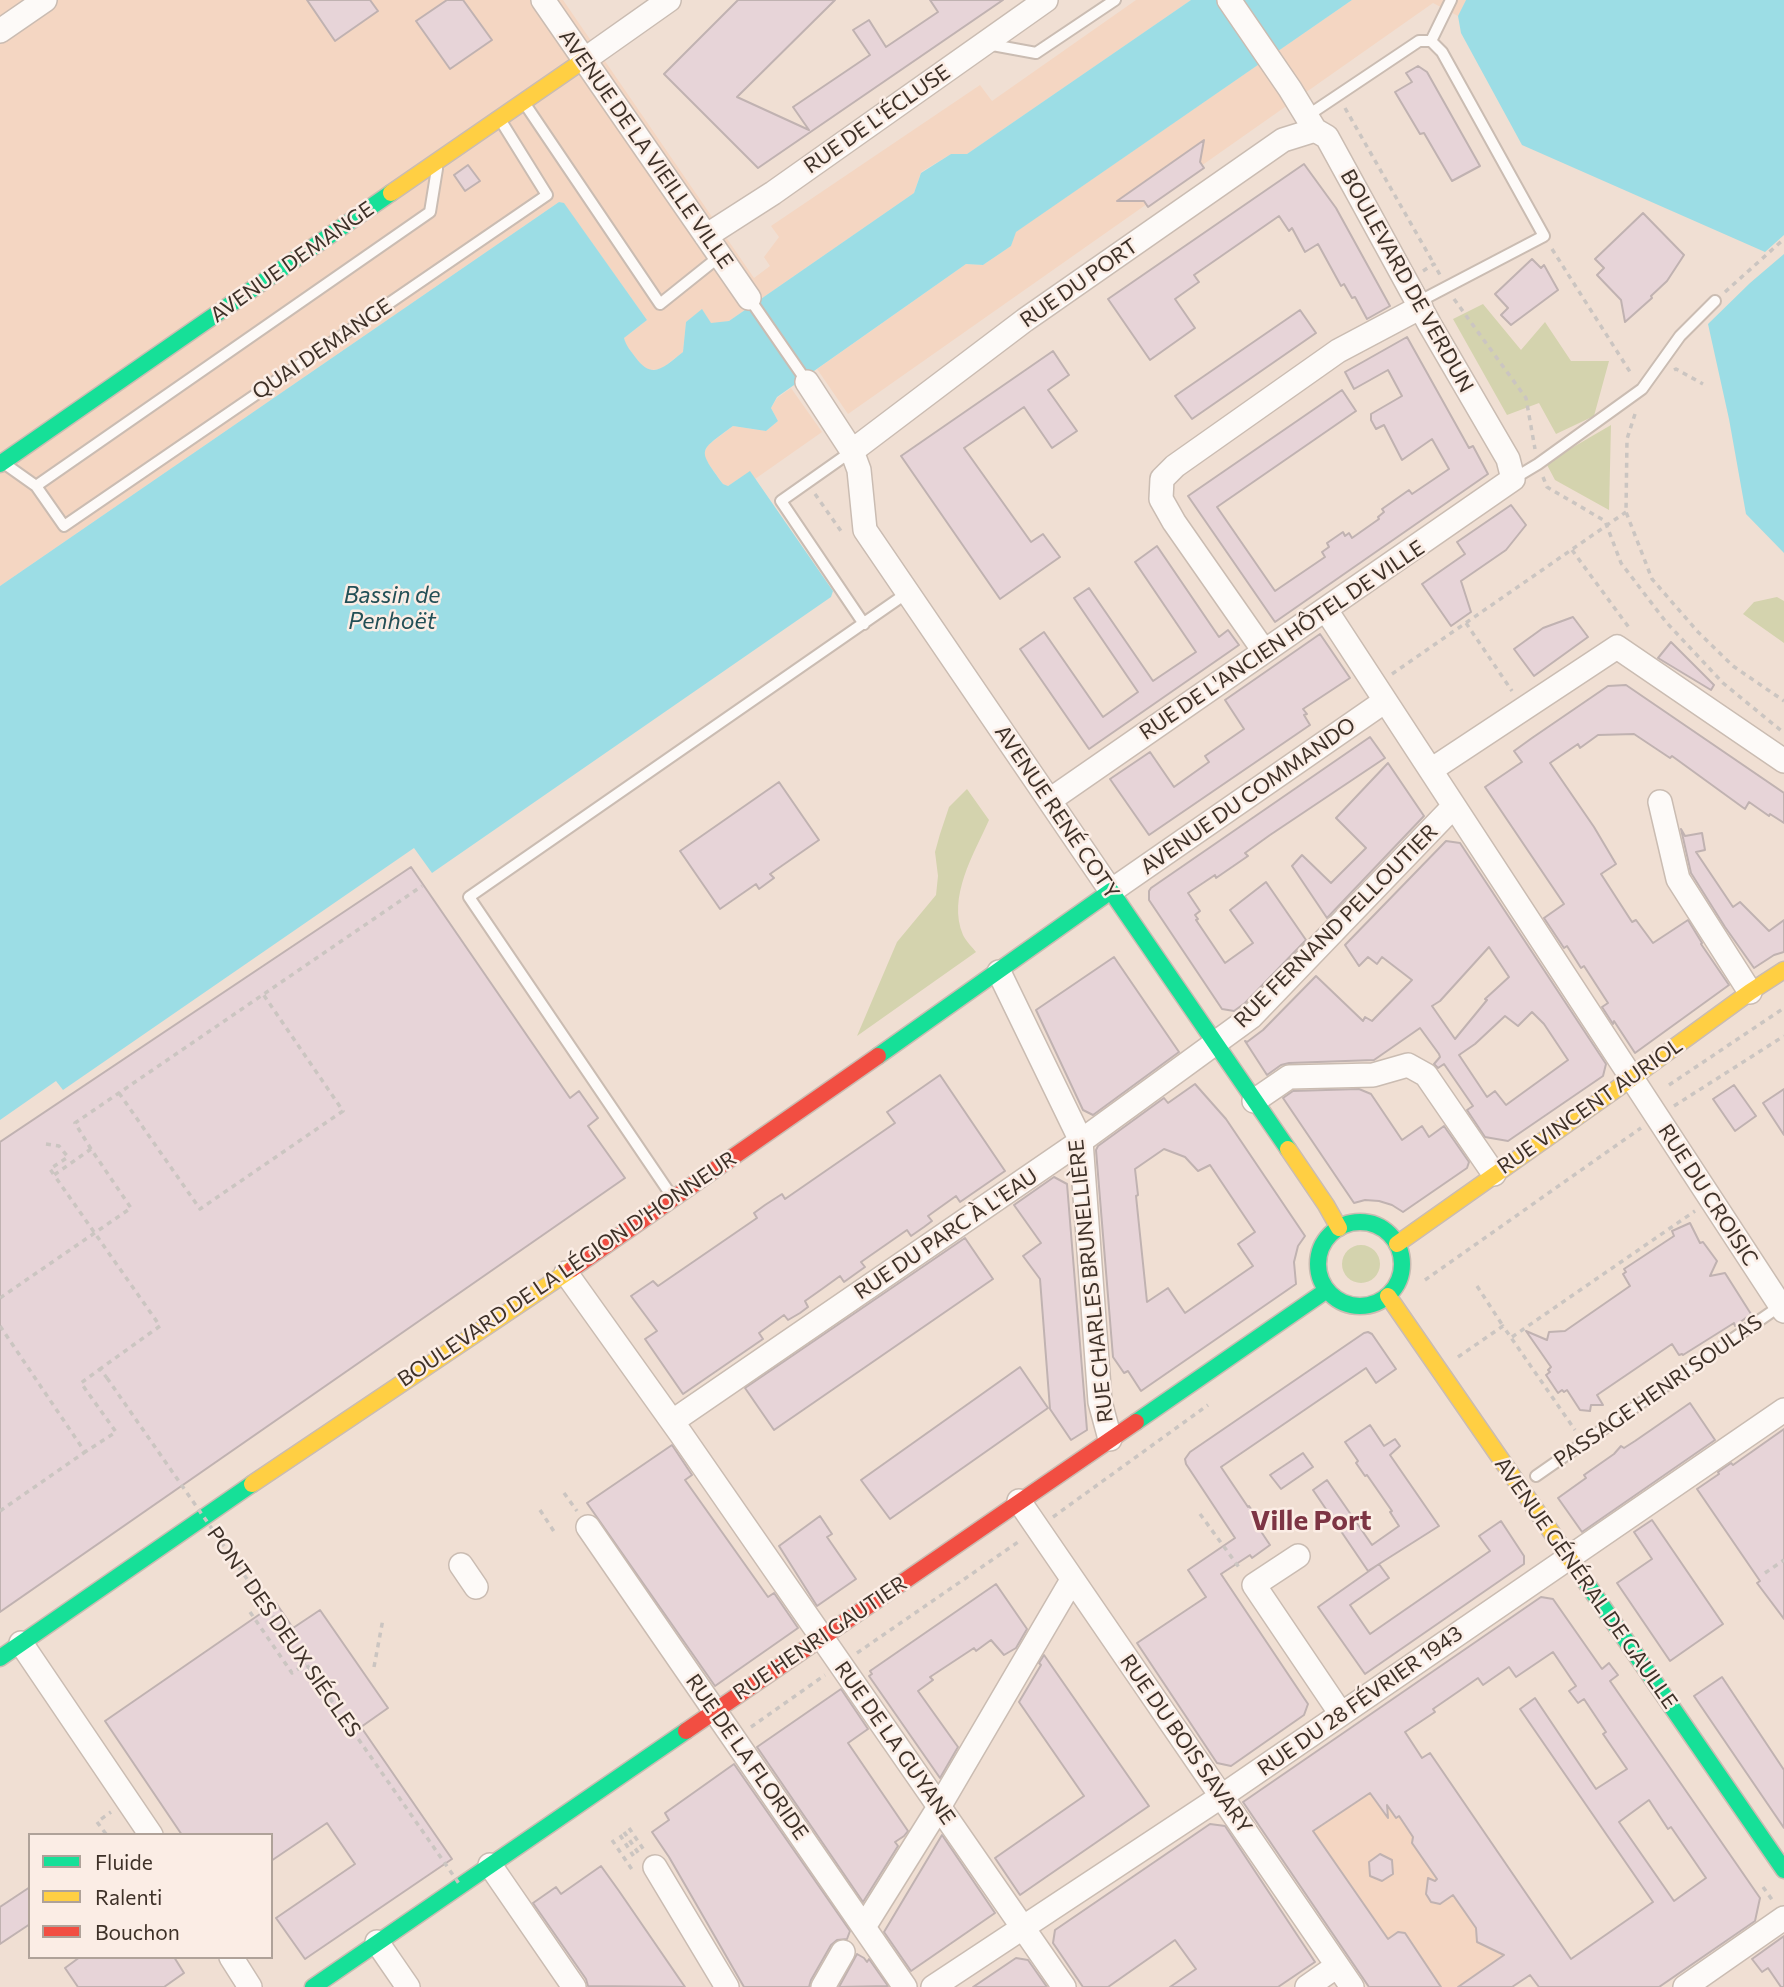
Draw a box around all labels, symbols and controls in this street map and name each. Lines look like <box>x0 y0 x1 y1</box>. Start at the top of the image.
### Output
street label: AVENUE DE LA VIEILLE VILLE <box>554 25 738 273</box>
street label: RUE DE L'ÉCLUSE <box>799 59 955 179</box>
street label: BOULEVARD DE VERDUN <box>1335 165 1479 397</box>
street label: AVENUE DEMANGE <box>205 196 379 328</box>
street label: RUE DU PORT <box>1015 233 1143 333</box>
street label: QUAI DEMANGE <box>248 293 396 405</box>
street label: RUE DE L'ANCIEN HÔTEL DE VILLE <box>1135 535 1429 745</box>
water label: Bassin de Penhoët <box>344 581 440 635</box>
street label: AVENUE DU COMMANDO <box>1136 712 1360 880</box>
street label: AVENUE RENÉ COTY <box>989 720 1125 904</box>
street label: RUE FERNAND PELLOUTIER <box>1229 819 1443 1033</box>
street label: RUE VINCENT AURIOL <box>1493 1033 1687 1179</box>
street label: RUE DU CROISIC <box>1653 1119 1763 1271</box>
street label: RUE CHARLES BRUNELLIÈRE <box>1064 1138 1118 1424</box>
street label: BOULEVARD DE LA LÉGION D'HONNEUR <box>393 1146 741 1392</box>
street label: RUE DU PARC À L'EAU <box>850 1163 1042 1305</box>
street label: PASSAGE HENRI SOULAS <box>1549 1309 1767 1473</box>
street label: AVENUE GÉNÉRAL DE GAULLE <box>1489 1452 1683 1714</box>
district label: Ville Port <box>1251 1504 1371 1538</box>
street label: PONT DES DEUX SIÉCLES <box>202 1522 366 1742</box>
street label: RUE HENRI GAUTIER <box>728 1571 912 1705</box>
street label: RUE DU 28 FÉVRIER 1943 <box>1253 1621 1467 1781</box>
street label: RUE DU BOIS SAVARY <box>1115 1649 1257 1839</box>
street label: RUE DE LA GUYANE <box>829 1657 961 1829</box>
street label: RUE DE LA FLORIDE <box>680 1669 814 1845</box>
legend <box>28 1833 273 1959</box>
text: Fluide <box>95 1849 153 1874</box>
text: Ralenti <box>95 1884 162 1909</box>
text: Bouchon <box>95 1919 180 1944</box>

